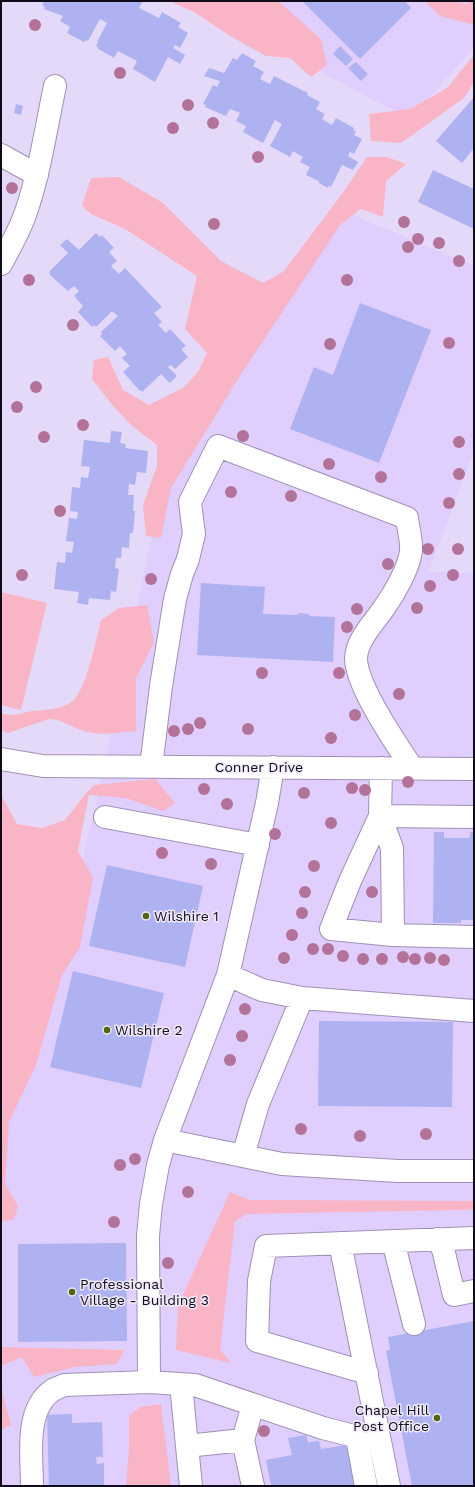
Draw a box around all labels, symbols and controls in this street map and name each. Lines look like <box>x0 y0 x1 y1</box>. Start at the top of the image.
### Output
street label: Conner Drive <box>215 759 303 775</box>
place label: Wilshire 1 <box>154 908 219 924</box>
marker: Wilshire 1 <box>141 911 151 921</box>
place label: Wilshire 2 <box>115 1022 183 1038</box>
marker: Wilshire 2 <box>102 1025 112 1035</box>
place label: Professional Village - Building 3 <box>80 1276 209 1308</box>
marker: Professional Village - Building 3 <box>67 1287 77 1297</box>
place label: Chapel Hill Post Office <box>353 1402 430 1434</box>
marker: Chapel Hill Post Office <box>432 1413 442 1423</box>

